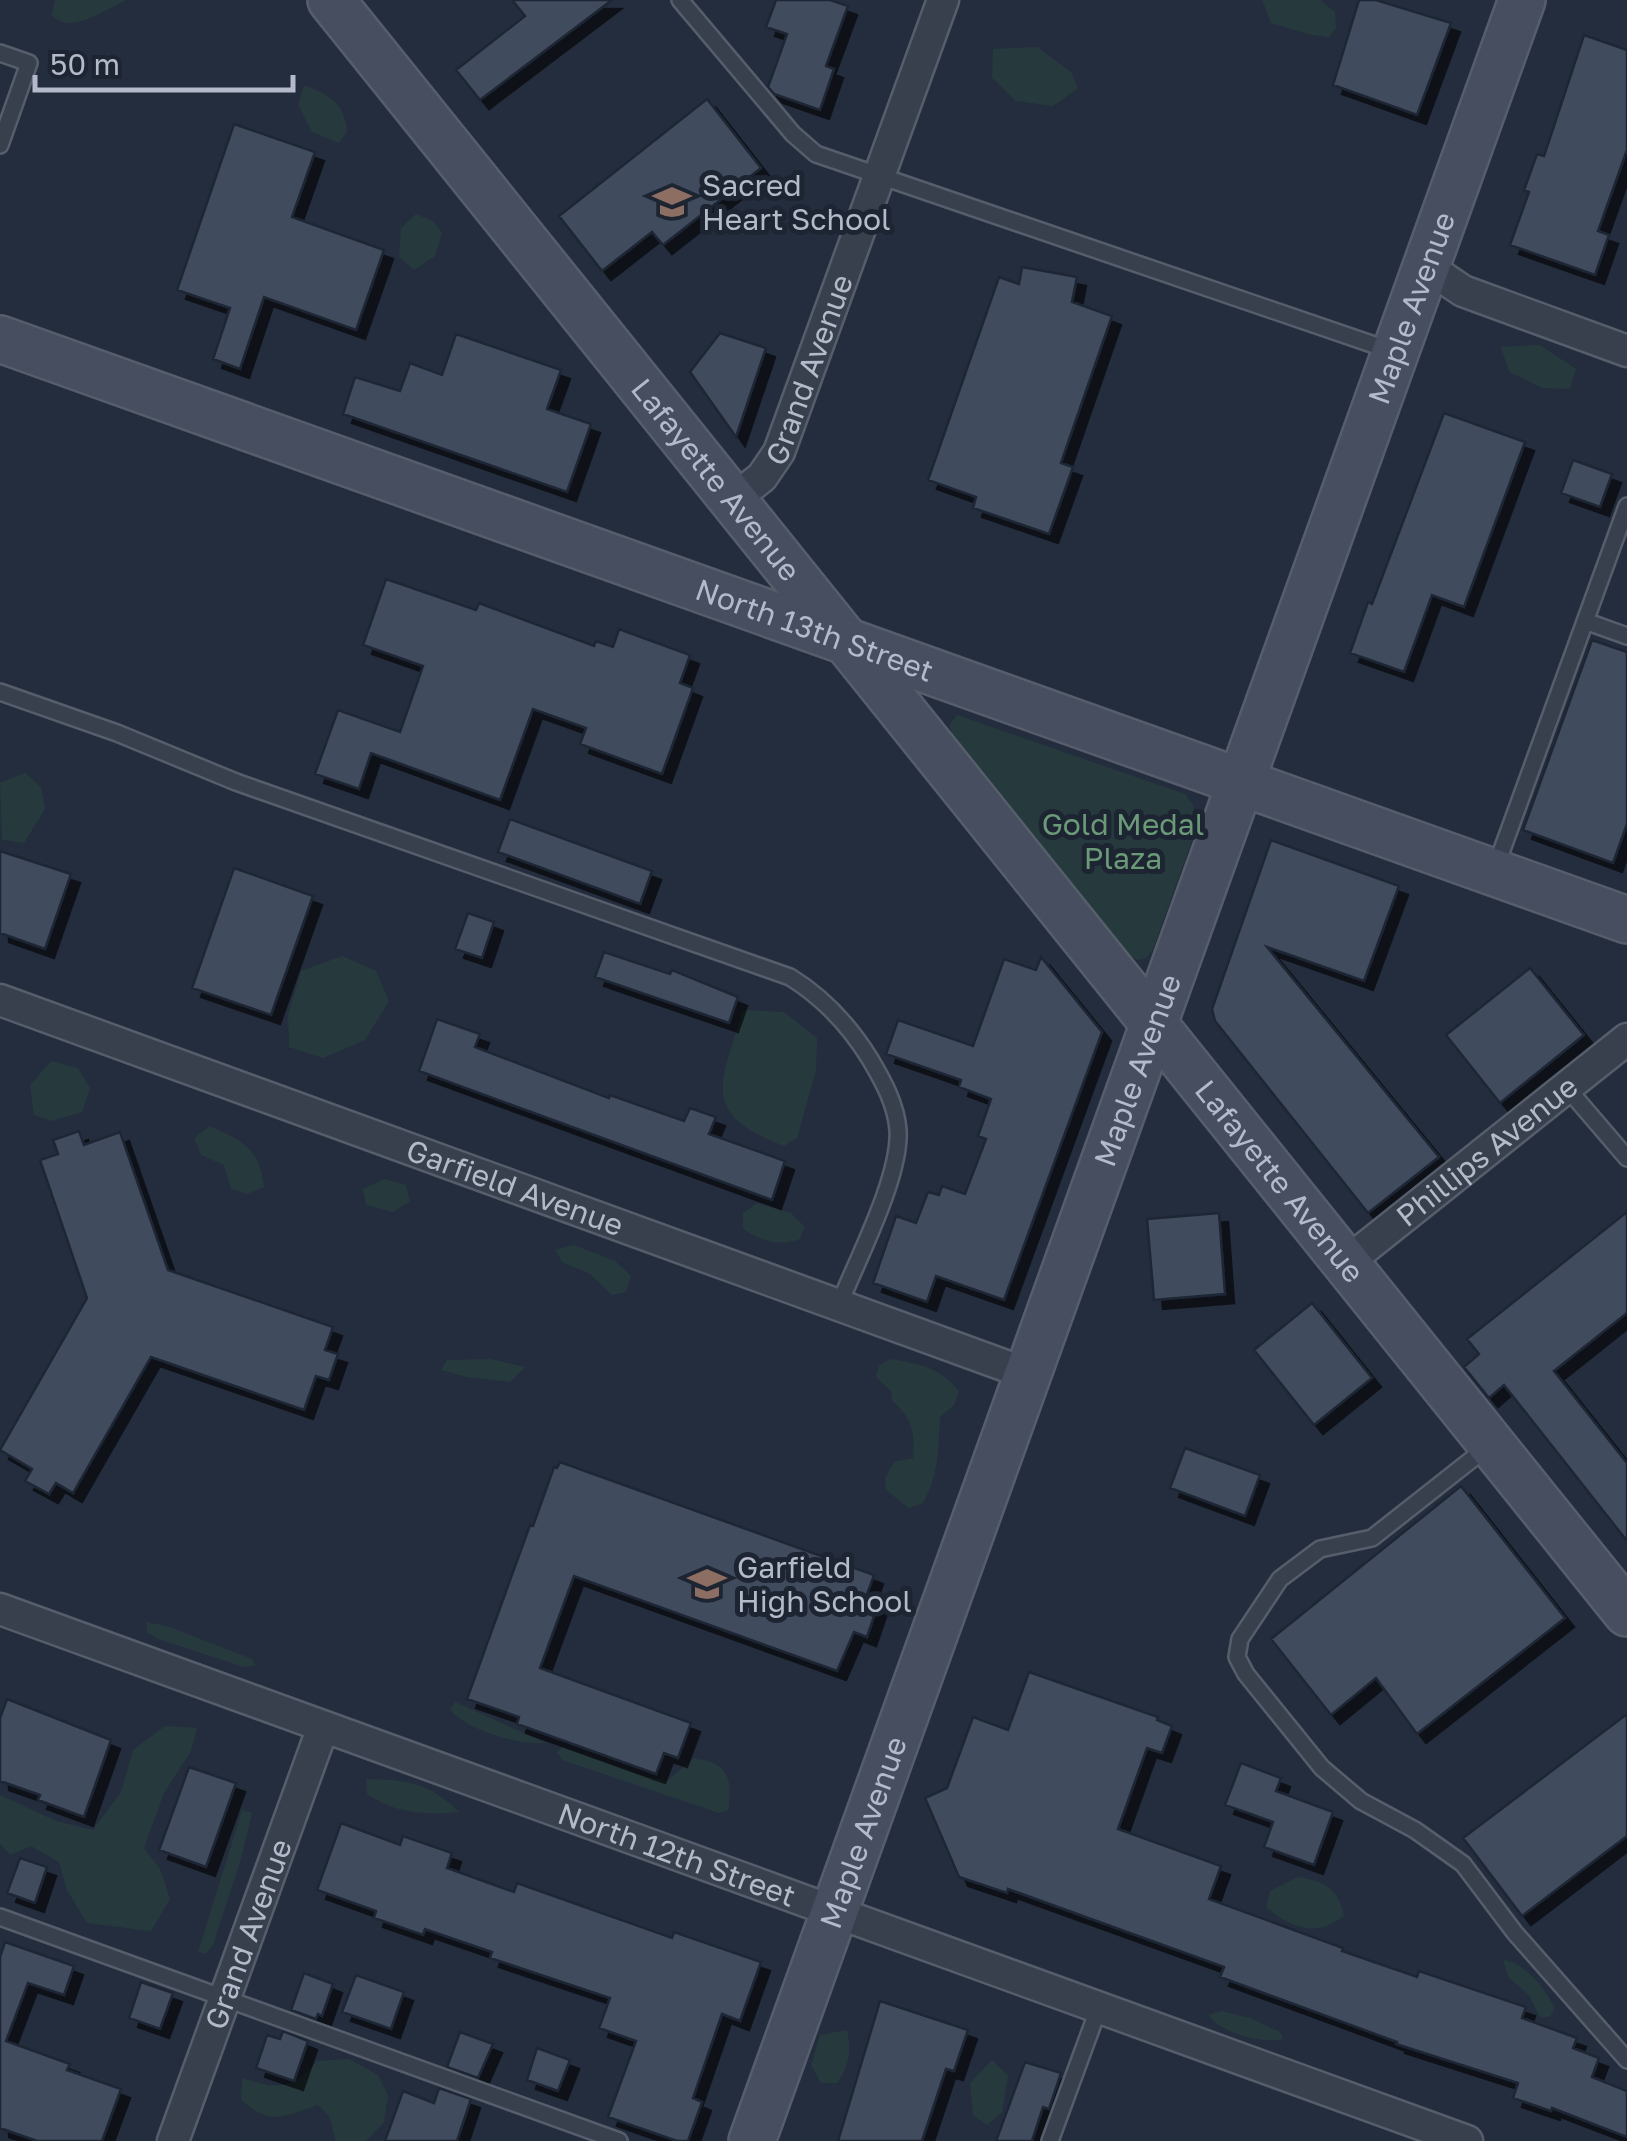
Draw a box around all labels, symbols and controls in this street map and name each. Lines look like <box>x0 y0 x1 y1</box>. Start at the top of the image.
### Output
scale bar <box>35 30 292 92</box>
text: 50 m <box>50 46 120 82</box>
place label: Sacred Heart School <box>702 167 891 237</box>
school or university icon: Sacred Heart School <box>651 181 693 223</box>
street label: Maple Avenue <box>1360 207 1462 409</box>
street label: Grand Avenue <box>757 269 860 472</box>
street label: Lafayette Avenue <box>624 371 808 588</box>
street label: North 13th Street <box>691 571 938 689</box>
park label: Gold Medal Plaza <box>1042 806 1204 876</box>
street label: Maple Avenue <box>1086 969 1188 1171</box>
street label: Phillips Avenue <box>1389 1068 1584 1234</box>
street label: Lafayette Avenue <box>1188 1073 1372 1289</box>
street label: Garfield Avenue <box>402 1131 628 1243</box>
place label: Garfield High School <box>737 1549 912 1619</box>
school or university icon: Garfield High School <box>686 1563 728 1605</box>
street label: Maple Avenue <box>812 1732 914 1933</box>
street label: North 12th Street <box>553 1795 800 1914</box>
street label: Grand Avenue <box>197 1834 299 2034</box>

